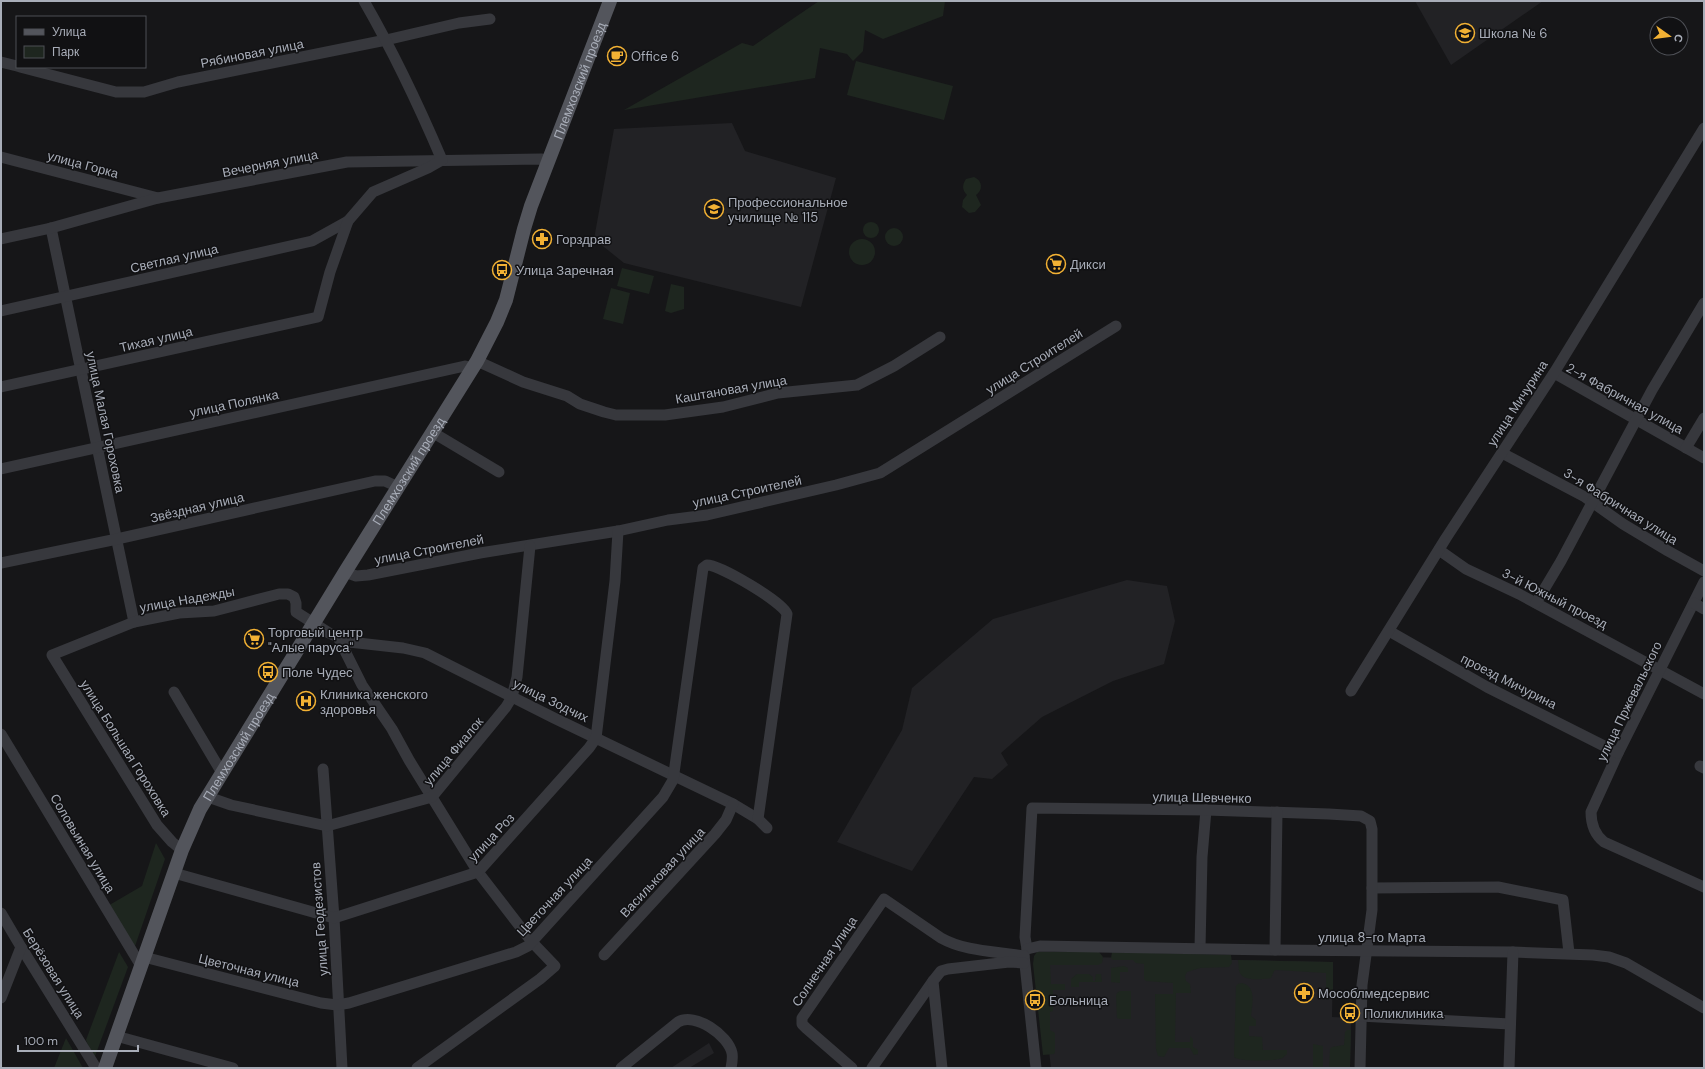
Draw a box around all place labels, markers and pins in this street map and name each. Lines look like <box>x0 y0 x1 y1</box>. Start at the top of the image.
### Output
school or university icon: Школа № 6 <box>1454 22 1476 44</box>
place label: Школа № 6 <box>1479 25 1548 42</box>
cafe icon: Office 6 <box>606 45 628 67</box>
place label: Office 6 <box>631 48 679 65</box>
place label: Профессиональное училище № 115 <box>728 194 848 226</box>
school or university icon: Профессиональное училище № 115 <box>703 198 725 220</box>
pharmacy icon: Горздрав <box>531 228 553 250</box>
place label: Горздрав <box>556 231 611 248</box>
supermarket icon: Дикси <box>1045 253 1067 275</box>
place label: Дикси <box>1070 256 1106 273</box>
bus stop icon: Улица Заречная <box>491 259 513 281</box>
place label: Улица Заречная <box>516 262 614 279</box>
place label: Торговый центр "Алые паруса" <box>268 624 363 656</box>
supermarket icon: Торговый центр "Алые паруса" <box>243 628 265 650</box>
bus stop icon: Поле Чудес <box>257 661 279 683</box>
place label: Поле Чудес <box>282 664 353 681</box>
place label: Клиника женского здоровья <box>320 686 428 718</box>
hospital icon: Клиника женского здоровья <box>295 690 317 712</box>
pharmacy icon: Мособлмедсервис <box>1293 982 1315 1004</box>
place label: Мособлмедсервис <box>1318 985 1430 1002</box>
bus stop icon: Больница <box>1024 989 1046 1011</box>
place label: Больница <box>1049 992 1109 1009</box>
bus stop icon: Поликлиника <box>1339 1002 1361 1024</box>
place label: Поликлиника <box>1364 1005 1444 1022</box>

